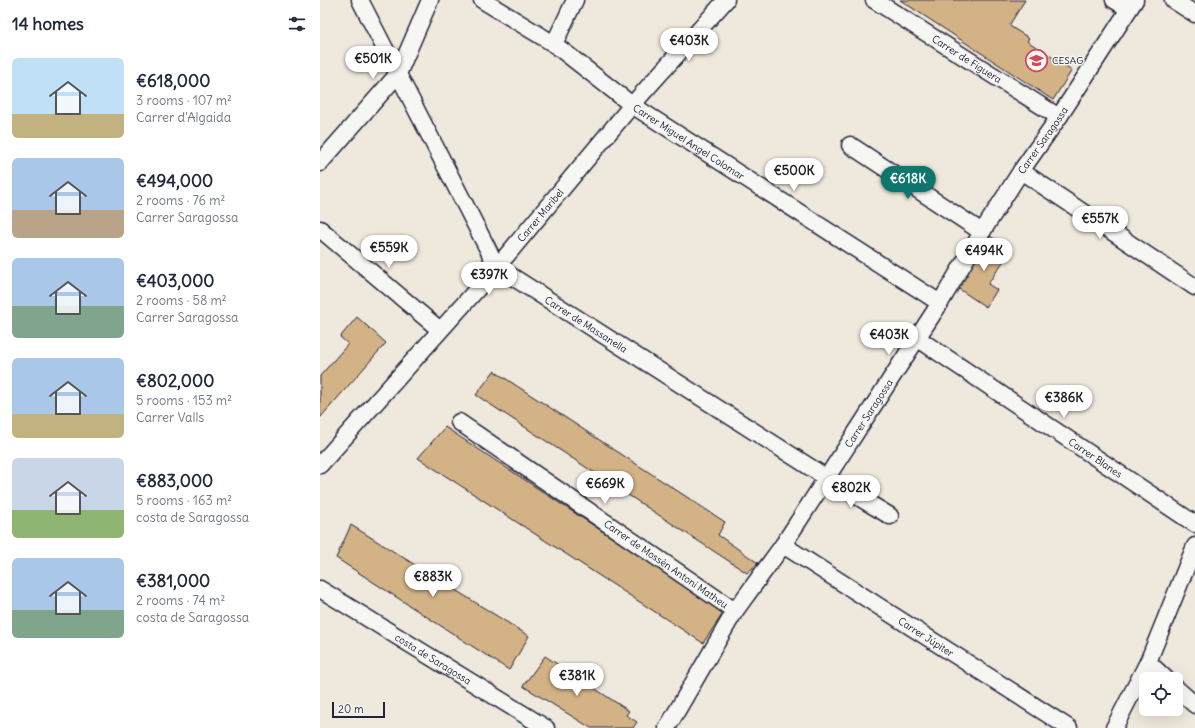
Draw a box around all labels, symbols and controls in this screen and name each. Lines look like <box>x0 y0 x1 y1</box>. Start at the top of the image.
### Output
text: 14 homes <box>12 13 84 35</box>
icon: filters <box>286 13 308 35</box>
pin: €403K <box>661 28 717 62</box>
text: €403K <box>669 32 709 49</box>
street label: Carrer de Figuera <box>930 32 1004 86</box>
pin: €501K <box>345 46 401 80</box>
school or university icon: CESAG <box>1024 47 1050 73</box>
text: €501K <box>354 50 392 67</box>
place label: CESAG <box>1052 54 1084 67</box>
text: €618,000 <box>136 70 210 92</box>
icon: home <box>44 74 92 122</box>
text: 3 rooms · 107 m² <box>136 92 232 109</box>
street label: Carrer Miguel Angel Colomar <box>631 101 747 182</box>
street label: Carrer Saragossa <box>1015 104 1071 176</box>
text: Carrer d'Algaida <box>136 109 231 126</box>
pin: €500K <box>766 158 822 192</box>
text: €500K <box>774 162 814 179</box>
pin: €618K <box>880 166 936 200</box>
text: €494,000 <box>136 170 213 192</box>
text: €618K <box>890 170 926 187</box>
icon: home <box>44 174 92 222</box>
street label: Carrer Maribel <box>514 186 566 244</box>
text: 2 rooms · 76 m² <box>136 192 225 209</box>
pin: €557K <box>1072 206 1128 240</box>
text: Carrer Saragossa <box>136 209 239 226</box>
text: €557K <box>1081 210 1119 227</box>
pin: €559K <box>361 235 417 269</box>
pin: €494K <box>956 238 1012 272</box>
text: €559K <box>370 239 408 256</box>
text: €494K <box>965 242 1003 259</box>
pin: €397K <box>461 262 517 296</box>
text: €397K <box>470 266 508 283</box>
text: €403,000 <box>136 270 215 292</box>
icon: home <box>44 274 92 322</box>
text: 2 rooms · 58 m² <box>136 292 227 309</box>
street label: Carrer de Massanella <box>542 293 630 355</box>
text: Carrer Saragossa <box>136 309 239 326</box>
pin: €403K <box>861 322 917 356</box>
text: €403K <box>869 326 909 343</box>
text: €802,000 <box>136 370 214 392</box>
icon: home <box>44 374 92 422</box>
street label: Carrer Saragossa <box>842 376 896 450</box>
pin: €386K <box>1036 385 1092 419</box>
text: €386K <box>1045 389 1083 406</box>
text: 5 rooms · 153 m² <box>136 392 232 409</box>
text: Carrer Valls <box>136 409 204 426</box>
street label: Carrer Blanes <box>1066 435 1126 481</box>
text: €883,000 <box>136 470 213 492</box>
pin: €669K <box>577 471 633 505</box>
icon: home <box>44 474 92 522</box>
text: €669K <box>586 475 624 492</box>
pin: €802K <box>823 475 879 509</box>
text: €802K <box>831 479 871 496</box>
text: 5 rooms · 163 m² <box>136 492 232 509</box>
text: costa de Saragossa <box>136 509 249 526</box>
street label: Carrer de Mossèn Antoni Matheu <box>602 517 731 611</box>
pin: €883K <box>405 564 461 598</box>
text: €883K <box>414 568 452 585</box>
text: €381,000 <box>136 570 210 592</box>
icon: home <box>44 574 92 622</box>
text: 2 rooms · 74 m² <box>136 592 225 609</box>
text: costa de Saragossa <box>136 609 249 626</box>
street label: Carrer Júpiter <box>896 614 956 659</box>
street label: costa de Saragossa <box>393 630 474 687</box>
pin: €381K <box>549 663 605 697</box>
text: €381K <box>559 667 595 684</box>
map controls <box>1139 672 1183 716</box>
button: locate <box>1139 672 1183 716</box>
scale bar <box>332 700 385 719</box>
text: 20 m <box>338 702 364 716</box>

